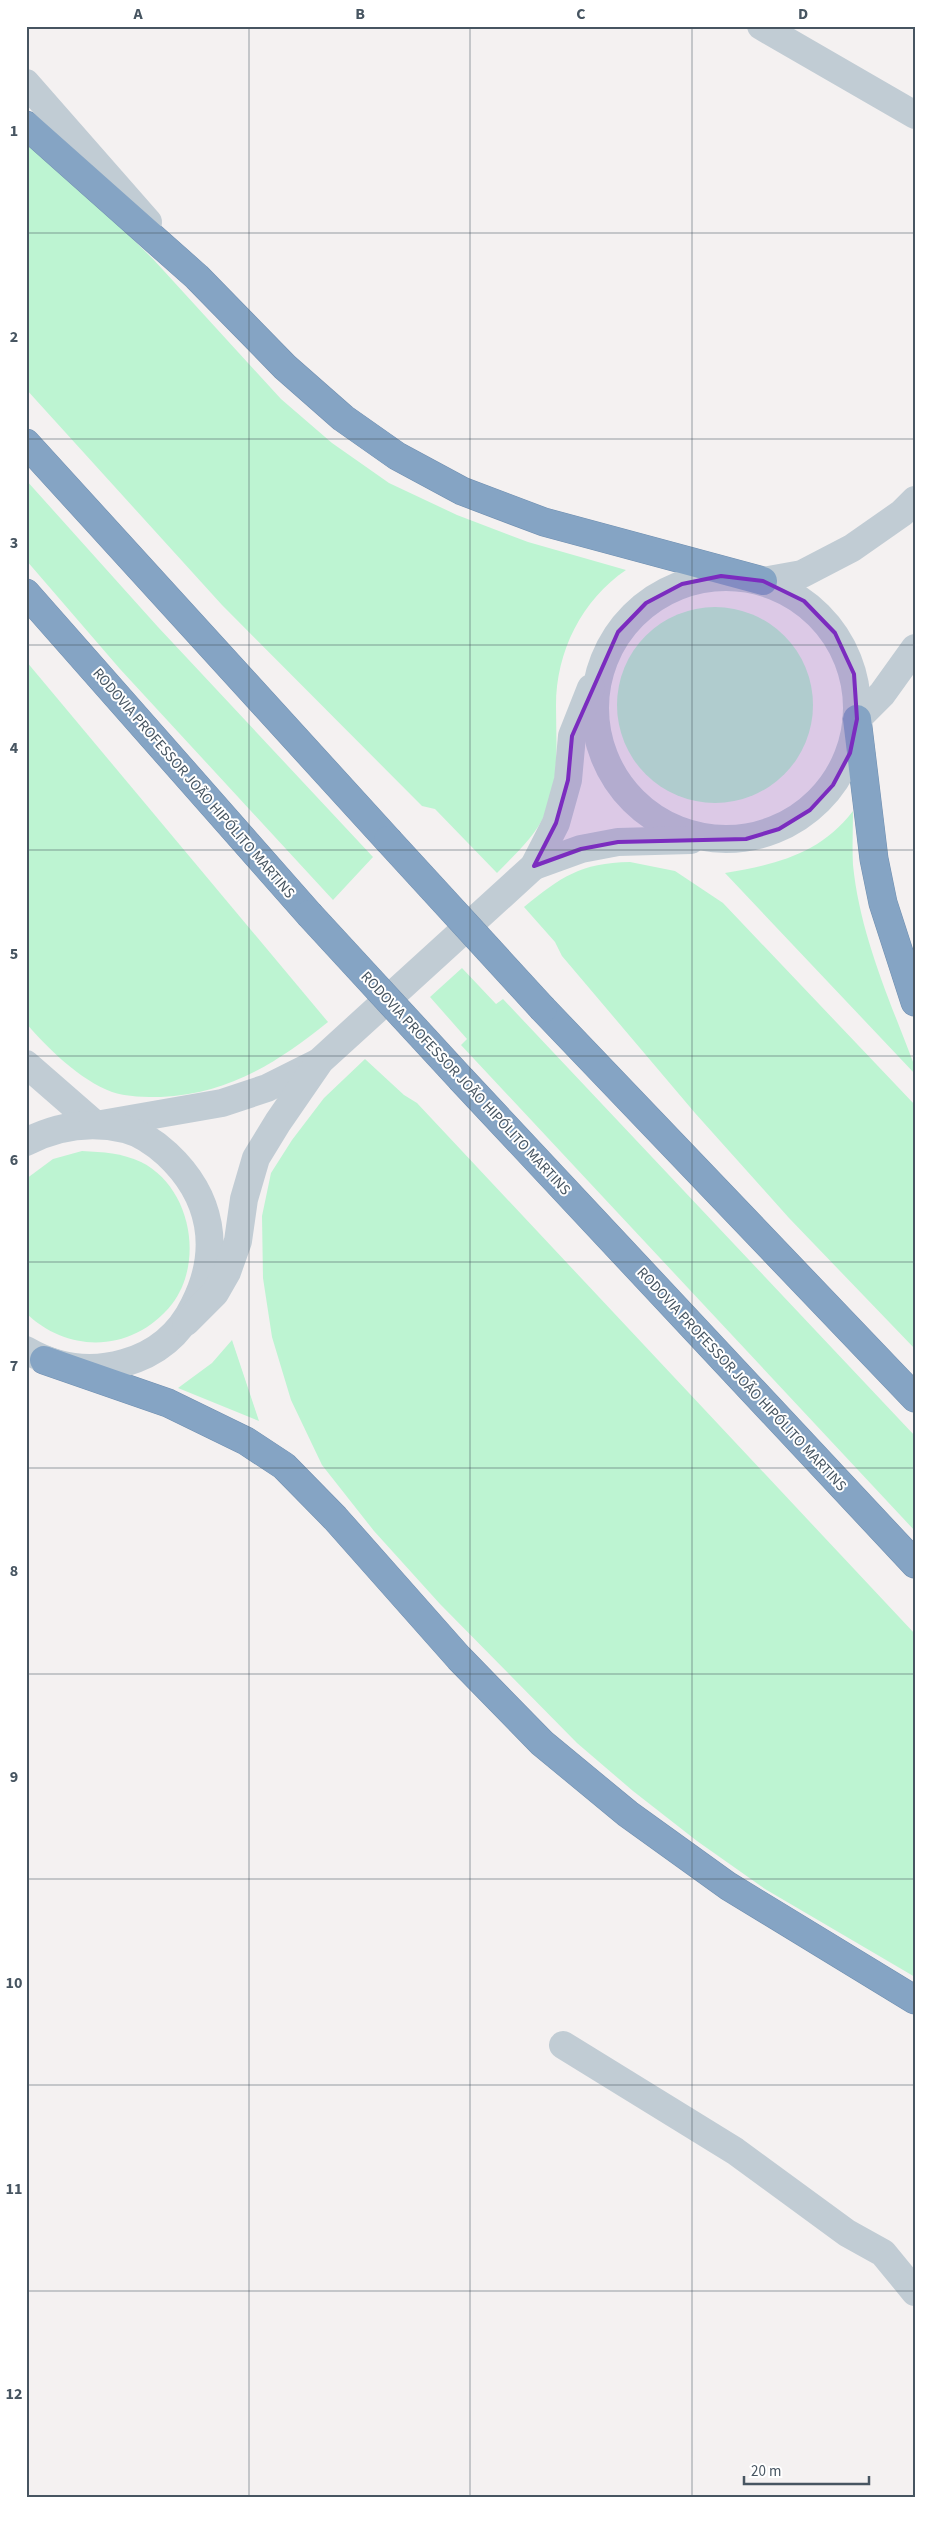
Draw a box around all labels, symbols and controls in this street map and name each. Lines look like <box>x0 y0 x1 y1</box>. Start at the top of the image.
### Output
text: A <box>132 3 143 25</box>
text: B <box>355 3 365 25</box>
text: C <box>576 3 586 25</box>
text: D <box>798 3 808 25</box>
text: 1 <box>10 120 18 142</box>
text: 2 <box>10 326 18 348</box>
text: 3 <box>10 532 18 554</box>
street label: RODOVIA PROFESSOR JOÃO HIPÓLITO MARTINS <box>88 664 300 903</box>
text: 4 <box>10 737 19 759</box>
text: 5 <box>10 943 18 965</box>
street label: RODOVIA PROFESSOR JOÃO HIPÓLITO MARTINS <box>356 967 575 1200</box>
text: 6 <box>10 1149 18 1171</box>
street label: RODOVIA PROFESSOR JOÃO HIPÓLITO MARTINS <box>632 1263 851 1496</box>
text: 7 <box>10 1355 18 1377</box>
text: 8 <box>10 1560 18 1582</box>
text: 9 <box>10 1766 18 1788</box>
text: 10 <box>6 1972 22 1994</box>
text: 11 <box>6 2178 22 2200</box>
text: 12 <box>6 2383 22 2405</box>
scale bar <box>744 2454 868 2486</box>
text: 20 m <box>751 2461 781 2482</box>

